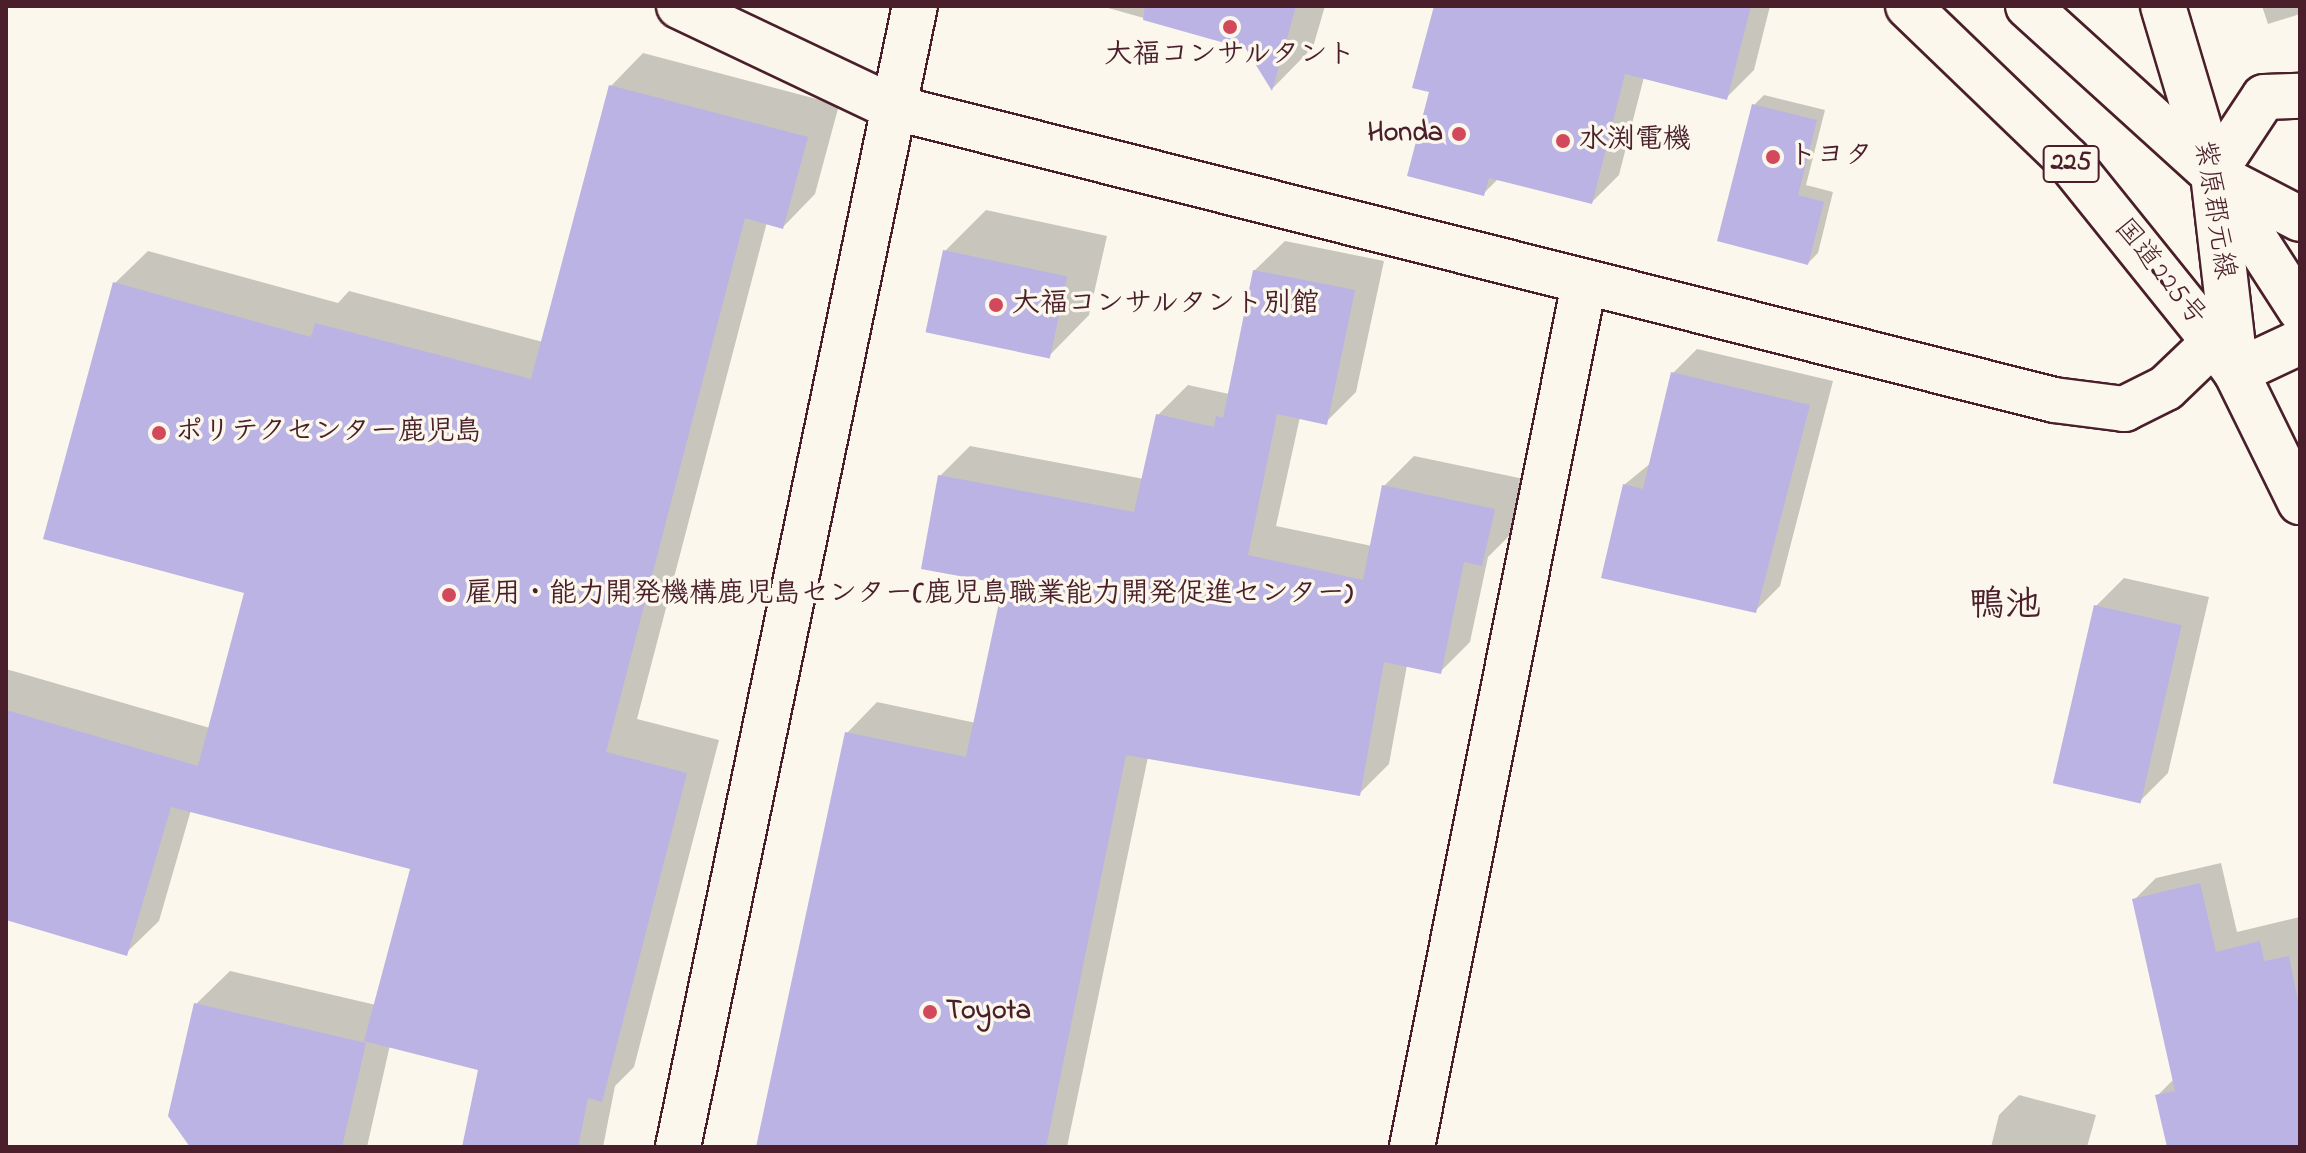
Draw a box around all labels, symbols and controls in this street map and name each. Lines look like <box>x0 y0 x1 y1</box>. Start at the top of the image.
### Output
marker: 大福コンサルタント <box>1221 18 1239 36</box>
place label: 大福コンサルタント <box>1104 39 1356 73</box>
place label: Honda <box>1368 117 1443 151</box>
place label: 水渕電機 <box>1579 124 1691 158</box>
marker: Honda <box>1450 125 1468 143</box>
marker: 水渕電機 <box>1554 132 1572 150</box>
street label: 紫原郡元線 <box>2185 138 2241 282</box>
place label: トヨタ <box>1789 140 1873 174</box>
road number: 225 <box>2041 142 2101 186</box>
marker: トヨタ <box>1764 148 1782 166</box>
street label: 国道225号 <box>2106 213 2212 333</box>
place label: 大福コンサルタント別館 <box>1012 288 1320 322</box>
marker: 大福コンサルタント別館 <box>987 296 1005 314</box>
place label: ポリテクセンター鹿児島 <box>175 416 483 450</box>
marker: ポリテクセンター鹿児島 <box>150 424 168 442</box>
place label: 雇用・能力開発機構鹿児島センター(鹿児島職業能力開発促進センター) <box>465 578 1353 612</box>
district label: 鴨池 <box>1969 585 2041 629</box>
marker: 雇用・能力開発機構鹿児島センター(鹿児島職業能力開発促進センター) <box>440 586 458 604</box>
place label: Toyota <box>946 995 1031 1029</box>
marker: Toyota <box>921 1003 939 1021</box>

